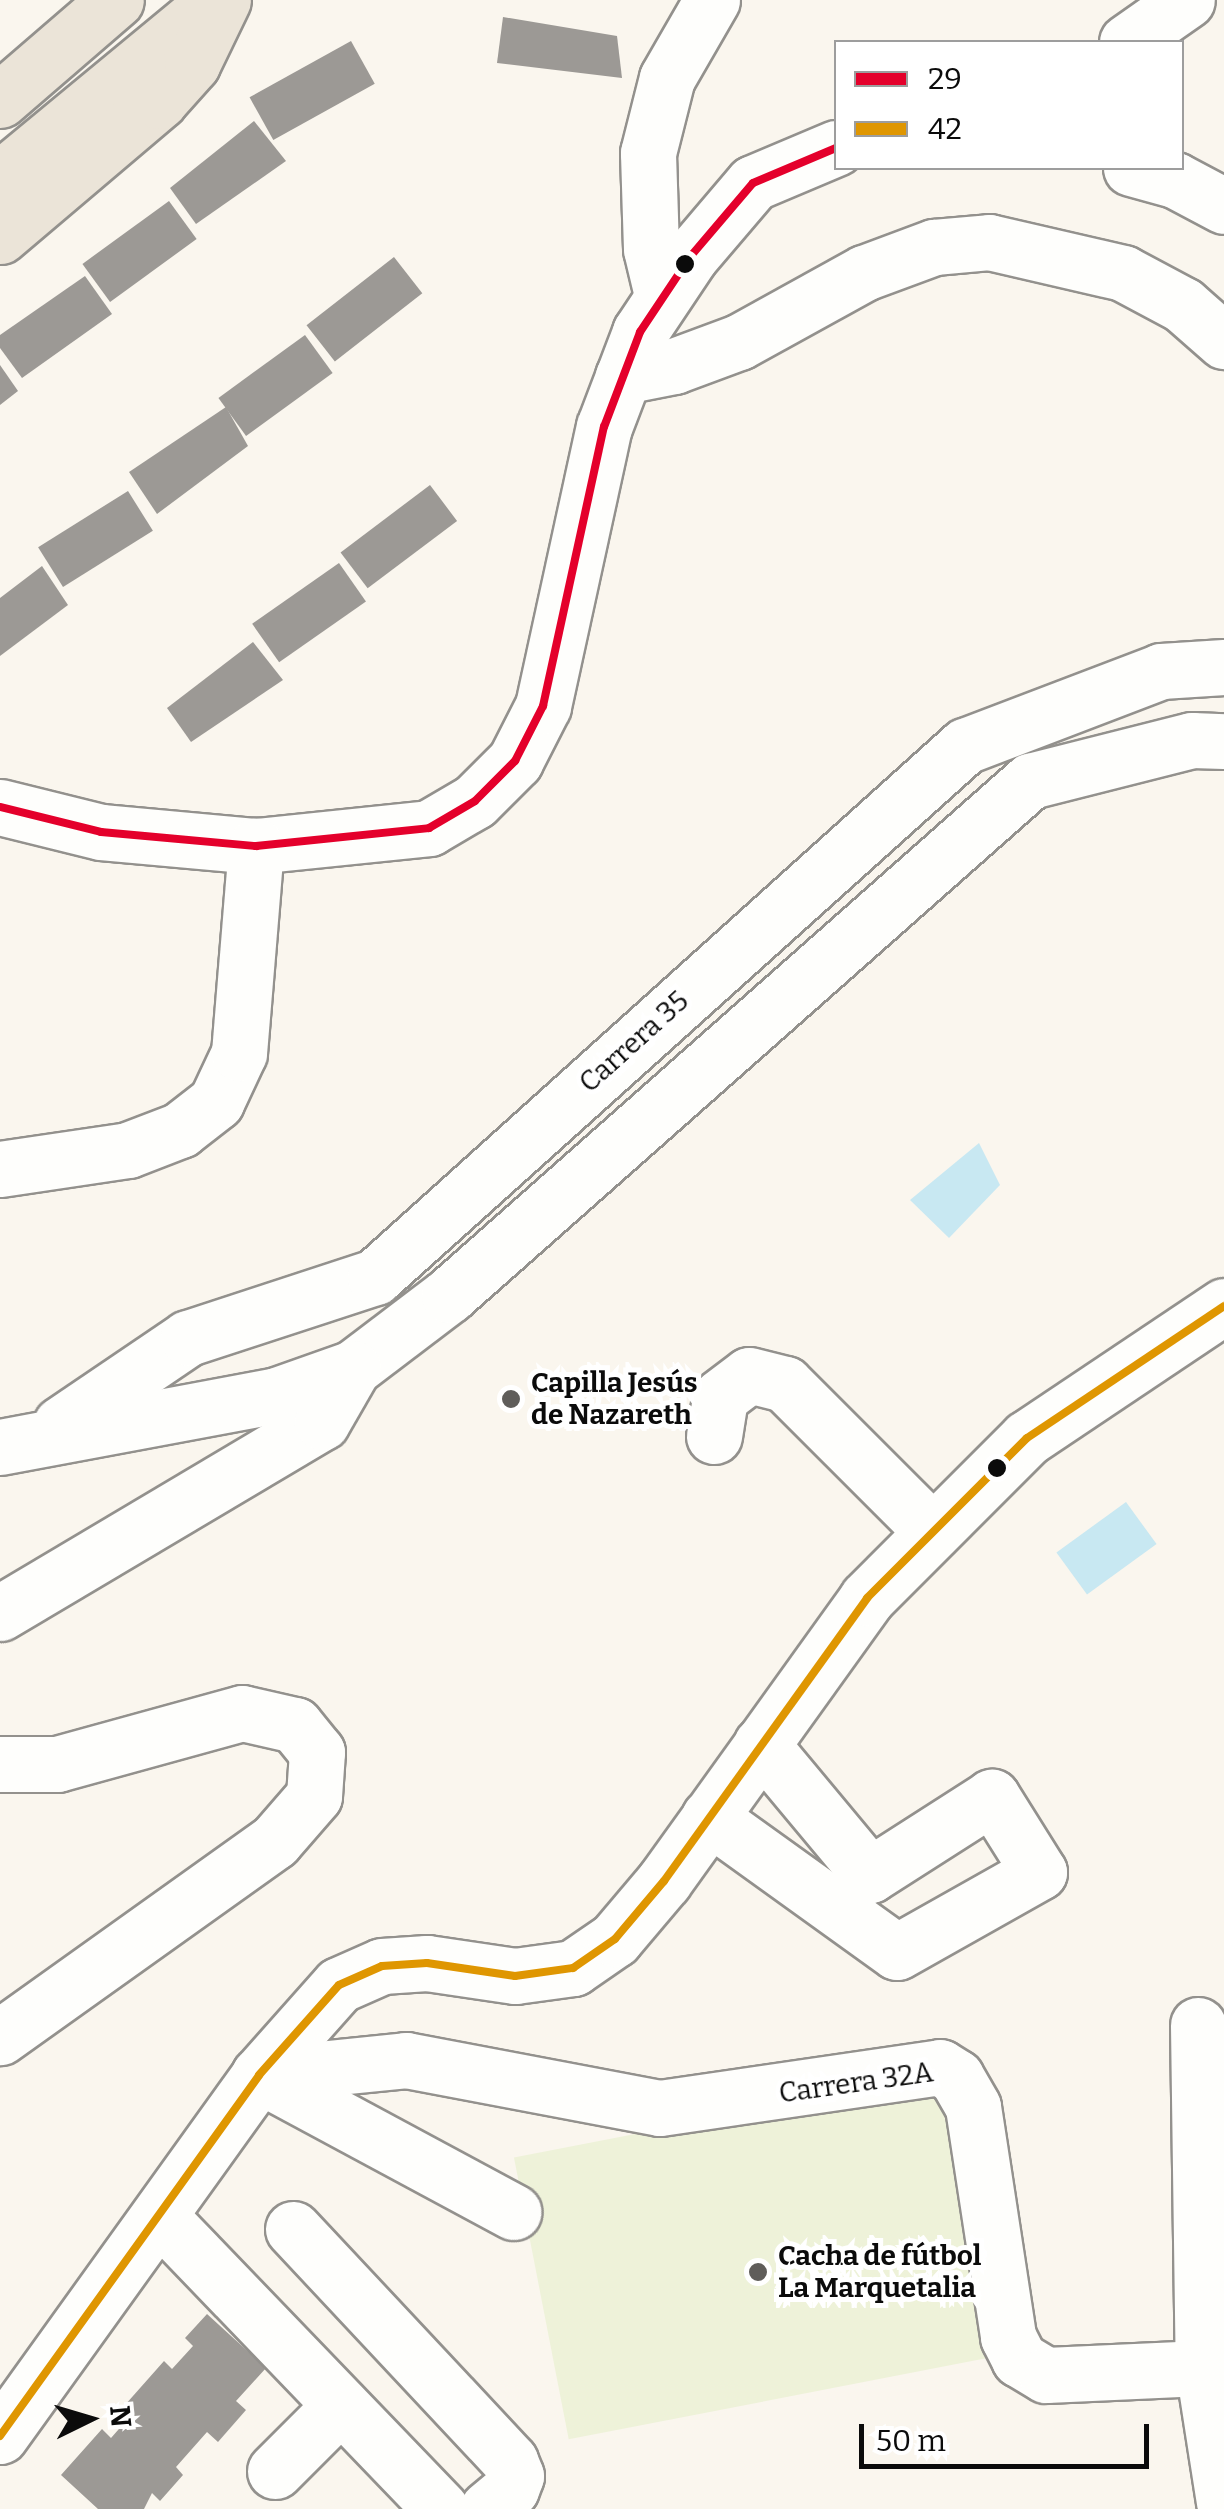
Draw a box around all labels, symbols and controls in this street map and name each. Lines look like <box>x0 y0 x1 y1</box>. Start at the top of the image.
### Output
legend <box>834 40 1184 170</box>
text: 29 <box>928 61 962 97</box>
text: 42 <box>928 111 962 147</box>
unlabelled marker <box>675 254 695 274</box>
street label: Carrera 35 <box>573 984 695 1100</box>
place label: Capilla Jesús de Nazareth <box>531 1366 698 1432</box>
marker: Capilla Jesús de Nazareth <box>500 1388 522 1410</box>
unlabelled marker <box>987 1458 1007 1478</box>
street label: Carrera 32A <box>777 2056 935 2110</box>
place label: Cacha de fútbol La Marquetalia <box>778 2239 982 2305</box>
marker: Cacha de fútbol La Marquetalia <box>747 2261 769 2283</box>
north arrow <box>40 2369 140 2469</box>
text: N <box>103 2404 138 2429</box>
scale bar <box>864 2404 1154 2466</box>
text: 50 m <box>876 2423 946 2459</box>

